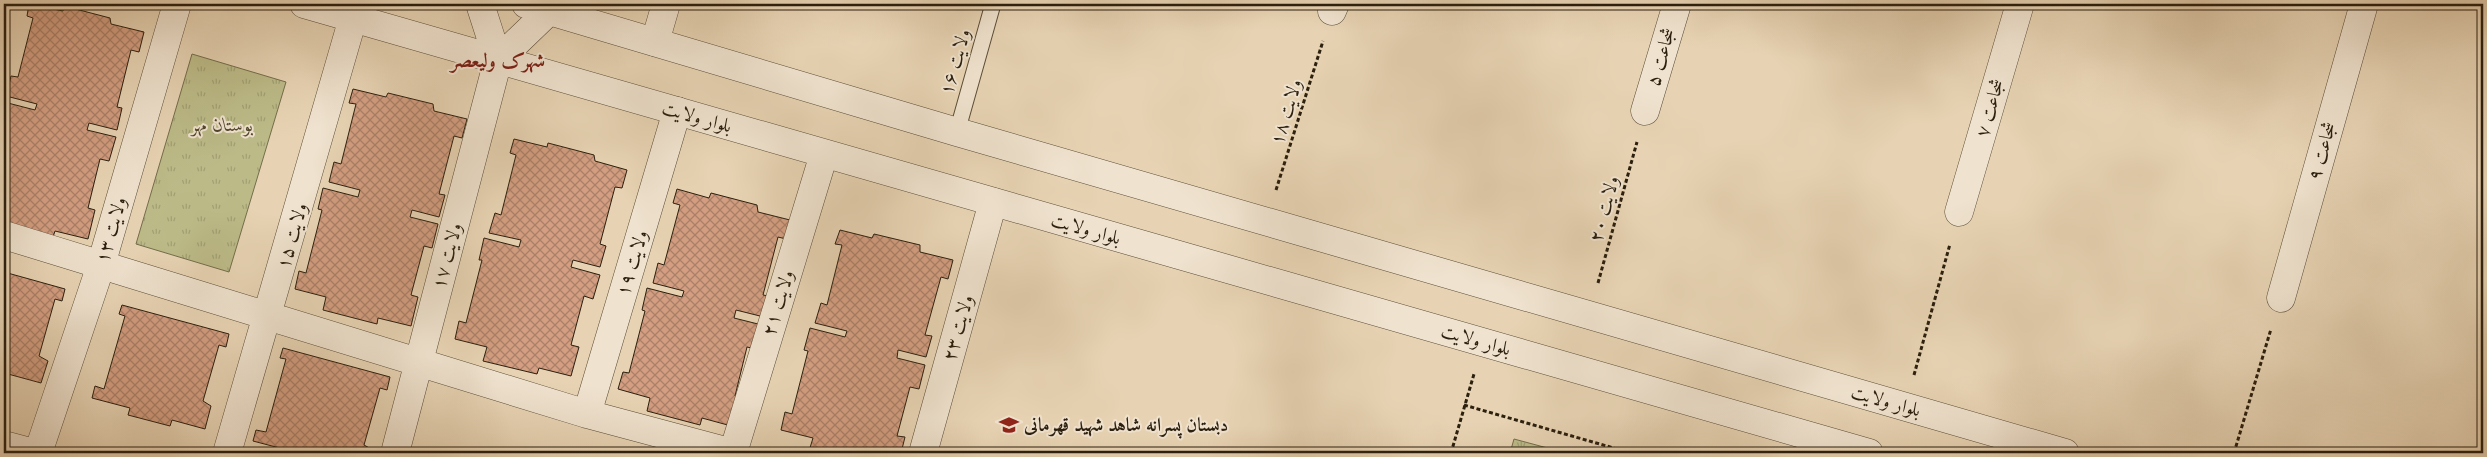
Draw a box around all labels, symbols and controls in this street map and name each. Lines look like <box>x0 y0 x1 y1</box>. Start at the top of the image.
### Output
street label: شجاعت ۵ <box>1640 25 1682 89</box>
street label: ولایت ۱۶ <box>933 26 977 98</box>
district label: شهرک ولیعصر <box>449 47 545 74</box>
street label: ولایت ۱۸ <box>1264 76 1308 148</box>
street label: شجاعت ۷ <box>1969 76 2011 140</box>
street label: بلوار ولایت <box>659 95 735 139</box>
park label: بوستان مهر <box>190 112 254 138</box>
street label: شجاعت ۹ <box>2301 119 2343 183</box>
street label: ولایت ۲۰ <box>1583 173 1625 245</box>
street label: ولایت ۱۳ <box>89 194 133 266</box>
street label: ولایت ۱۵ <box>270 200 314 272</box>
street label: بلوار ولایت <box>1048 207 1124 251</box>
street label: ولایت ۱۷ <box>426 220 468 292</box>
street label: ولایت ۱۹ <box>610 227 654 299</box>
street label: ولایت ۲۱ <box>756 267 800 339</box>
street label: ولایت ۲۳ <box>936 292 980 364</box>
street label: بلوار ولایت <box>1438 318 1514 362</box>
street label: بلوار ولایت <box>1848 379 1924 423</box>
place label: دبستان پسرانه شاهد شهید قهرمانی <box>1023 412 1228 439</box>
school or university icon: دبستان پسرانه شاهد شهید قهرمانی <box>998 414 1020 436</box>

